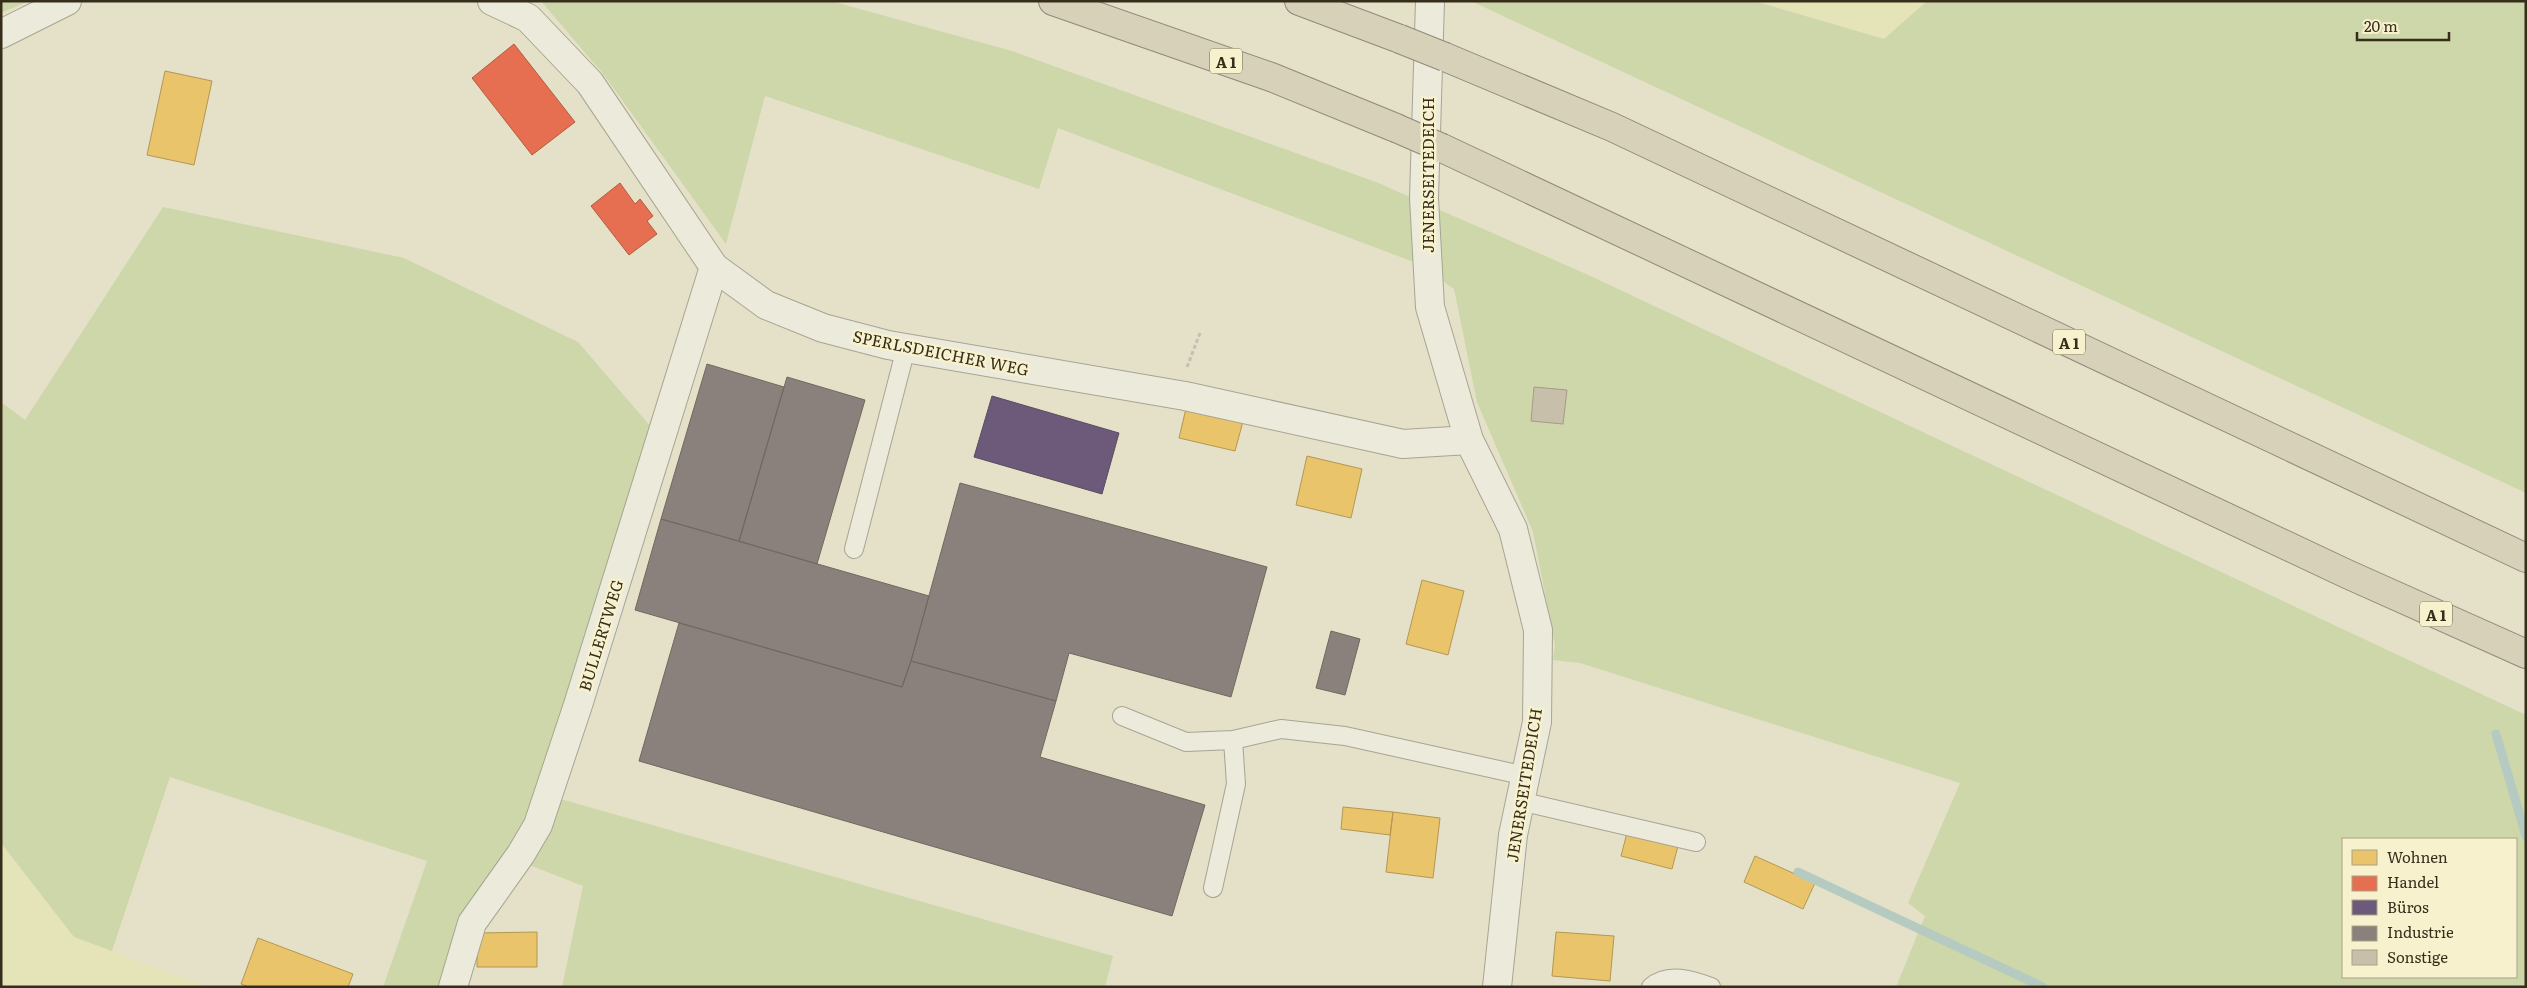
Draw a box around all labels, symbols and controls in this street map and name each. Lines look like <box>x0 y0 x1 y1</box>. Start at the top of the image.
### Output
scale bar <box>2357 10 2450 42</box>
text: 20 m <box>2364 14 2398 37</box>
road number: A 1 <box>1210 48 1242 74</box>
street label: JENERSEITEDEICH <box>1415 97 1439 253</box>
street label: SPERLSDEICHER WEG <box>851 323 1031 381</box>
road number: A 1 <box>2053 330 2085 354</box>
street label: BULLERTWEG <box>572 576 628 694</box>
road number: A 1 <box>2420 602 2452 626</box>
street label: JENERSEITEDEICH <box>1499 706 1547 864</box>
legend <box>2342 838 2517 978</box>
text: Wohnen <box>2387 845 2448 868</box>
text: Handel <box>2387 870 2439 893</box>
text: Büros <box>2387 895 2429 918</box>
text: Industrie <box>2387 920 2454 943</box>
text: Sonstige <box>2387 945 2448 968</box>

